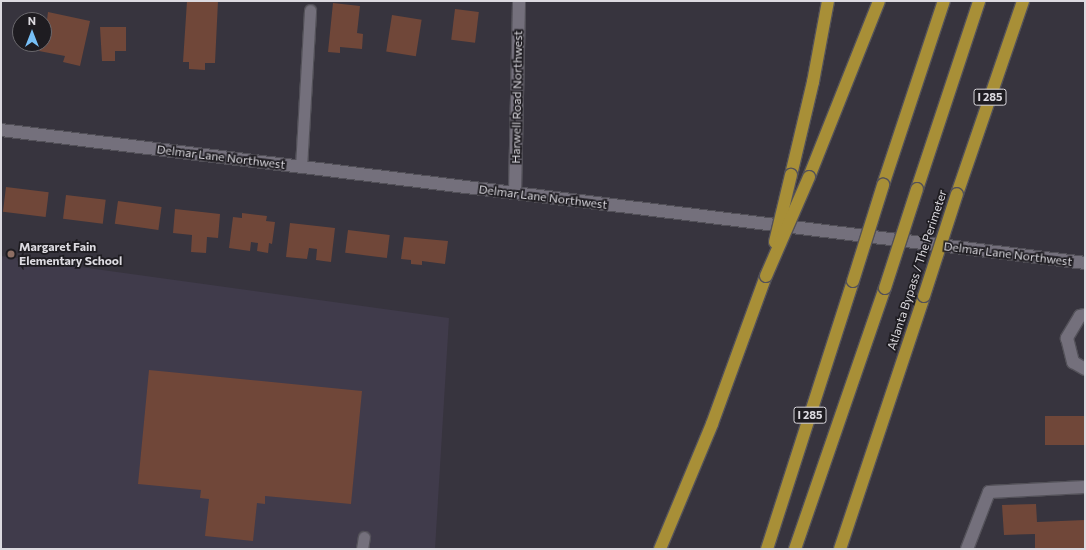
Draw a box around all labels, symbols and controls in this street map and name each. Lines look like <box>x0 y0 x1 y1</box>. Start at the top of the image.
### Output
north arrow <box>12 12 52 52</box>
text: N <box>28 14 36 27</box>
street label: Harwell Road Northwest <box>509 30 525 164</box>
road number: I 285 <box>973 88 1007 106</box>
street label: Delmar Lane Northwest <box>156 142 286 172</box>
street label: Delmar Lane Northwest <box>478 182 608 212</box>
street label: Atlanta Bypass / The Perimeter <box>884 188 950 352</box>
street label: Delmar Lane Northwest <box>943 239 1073 269</box>
place label: Margaret Fain Elementary School <box>19 240 122 268</box>
marker: Margaret Fain Elementary School <box>6 249 16 259</box>
road number: I 285 <box>793 406 827 424</box>

